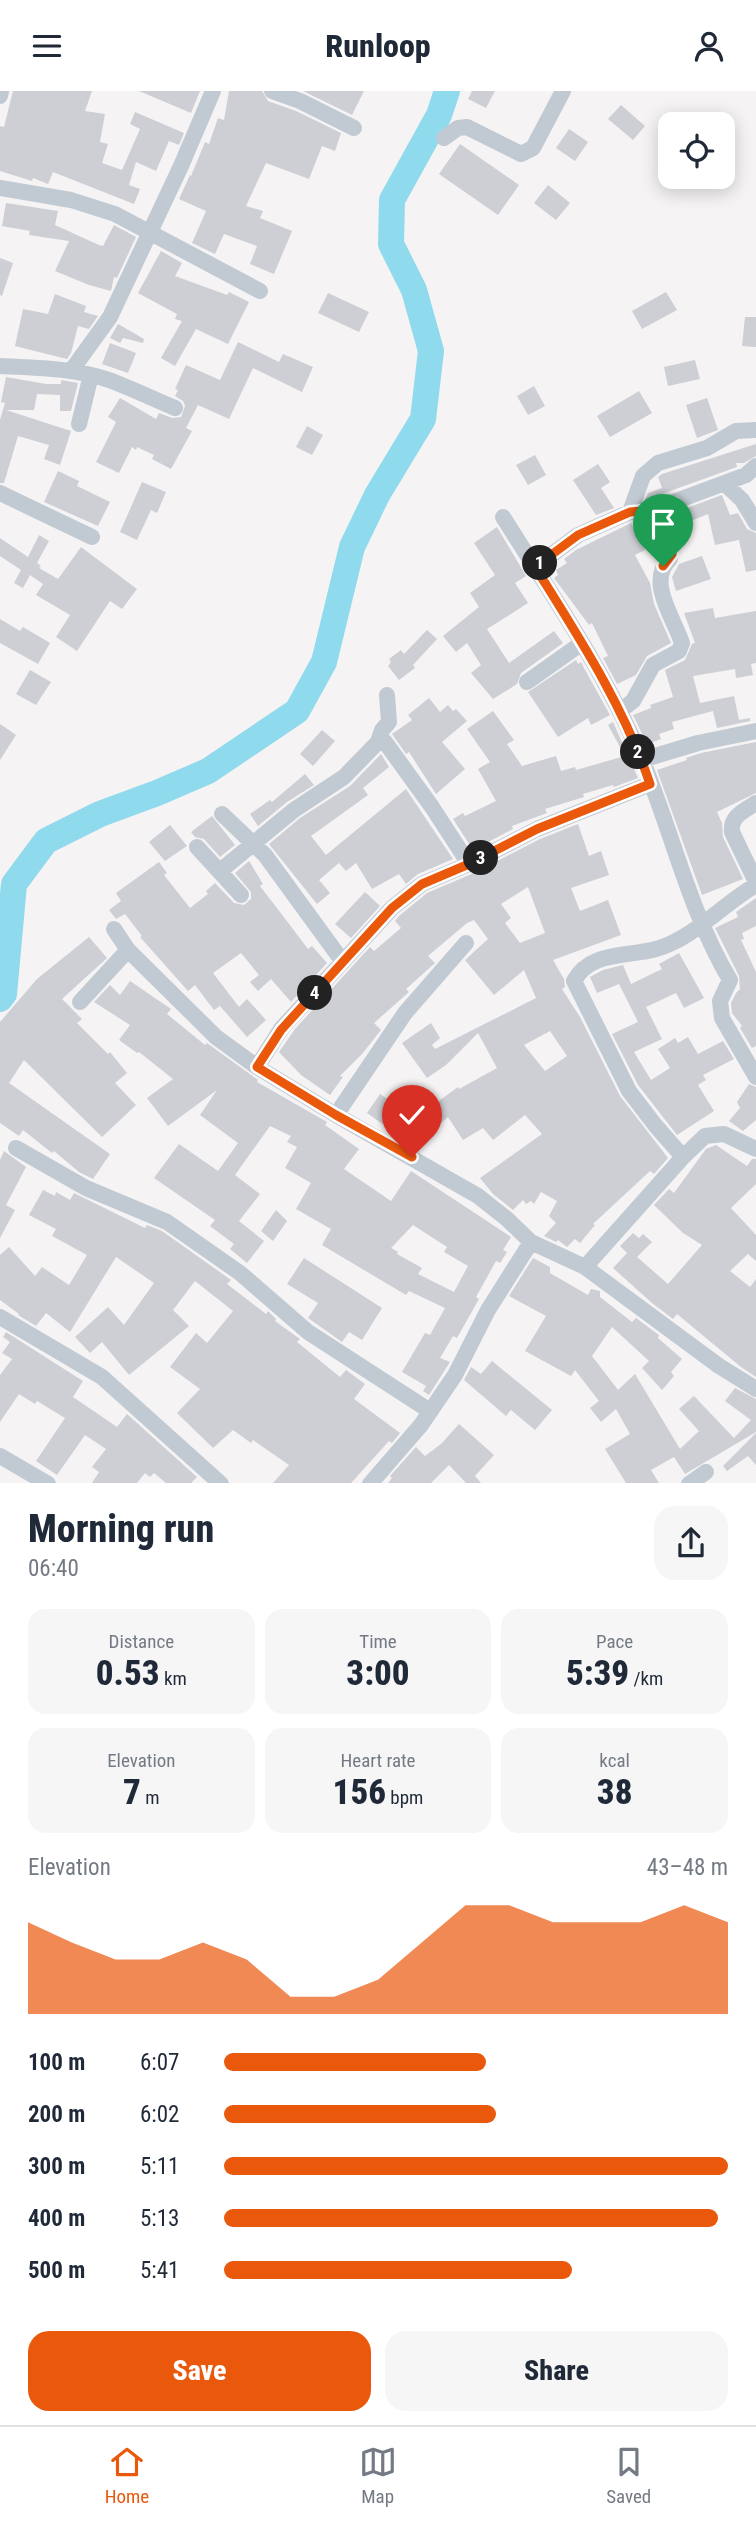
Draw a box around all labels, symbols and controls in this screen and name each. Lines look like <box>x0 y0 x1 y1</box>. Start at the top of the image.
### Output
icon: menu <box>28 27 66 65</box>
text: Runloop <box>325 27 431 65</box>
icon: person <box>690 27 728 65</box>
map controls <box>658 112 735 189</box>
button: locate <box>658 112 735 189</box>
pin <box>633 494 693 566</box>
icon: arrive <box>644 505 682 543</box>
pin: 1 <box>522 545 558 581</box>
text: 1 <box>535 551 544 574</box>
pin: 2 <box>620 735 656 769</box>
text: 2 <box>633 740 642 763</box>
pin: 3 <box>463 841 498 875</box>
text: 3 <box>476 846 485 869</box>
pin: 4 <box>298 975 332 1011</box>
text: 4 <box>310 981 319 1004</box>
pin <box>382 1085 442 1157</box>
icon: check <box>393 1096 431 1134</box>
button: share <box>654 1506 728 1580</box>
text: Morning run <box>28 1507 214 1551</box>
text: 06:40 <box>28 1555 79 1582</box>
text: Distance <box>109 1630 174 1653</box>
text: Time <box>359 1630 397 1653</box>
text: Pace <box>596 1630 633 1653</box>
text: 0.53 <box>96 1653 160 1694</box>
text: 3:00 <box>346 1653 410 1694</box>
text: 5:39 <box>566 1653 629 1694</box>
text: km <box>160 1667 187 1690</box>
text: /km <box>629 1667 663 1690</box>
text: Elevation <box>107 1749 176 1772</box>
text: Heart rate <box>340 1749 416 1772</box>
text: kcal <box>599 1749 630 1772</box>
text: 7 <box>123 1772 141 1813</box>
text: 156 <box>333 1772 386 1813</box>
text: 38 <box>597 1772 632 1813</box>
text: m <box>141 1786 160 1809</box>
text: bpm <box>386 1786 423 1809</box>
text: Elevation <box>28 1854 111 1881</box>
text: 43–48 m <box>647 1854 728 1881</box>
text: 100 m <box>28 2049 85 2076</box>
text: 6:07 <box>140 2049 179 2076</box>
text: 200 m <box>28 2101 85 2128</box>
text: 6:02 <box>140 2101 179 2128</box>
text: 300 m <box>28 2153 85 2180</box>
text: 5:11 <box>140 2153 179 2180</box>
text: 400 m <box>28 2205 85 2232</box>
text: 5:13 <box>140 2205 179 2232</box>
text: 500 m <box>28 2257 85 2284</box>
text: 5:41 <box>140 2257 179 2284</box>
button: Save <box>28 2331 371 2411</box>
button: Share <box>385 2331 728 2411</box>
tab: Home <box>105 2443 149 2508</box>
tab: Map <box>359 2443 397 2508</box>
tab: Saved <box>606 2443 651 2508</box>

